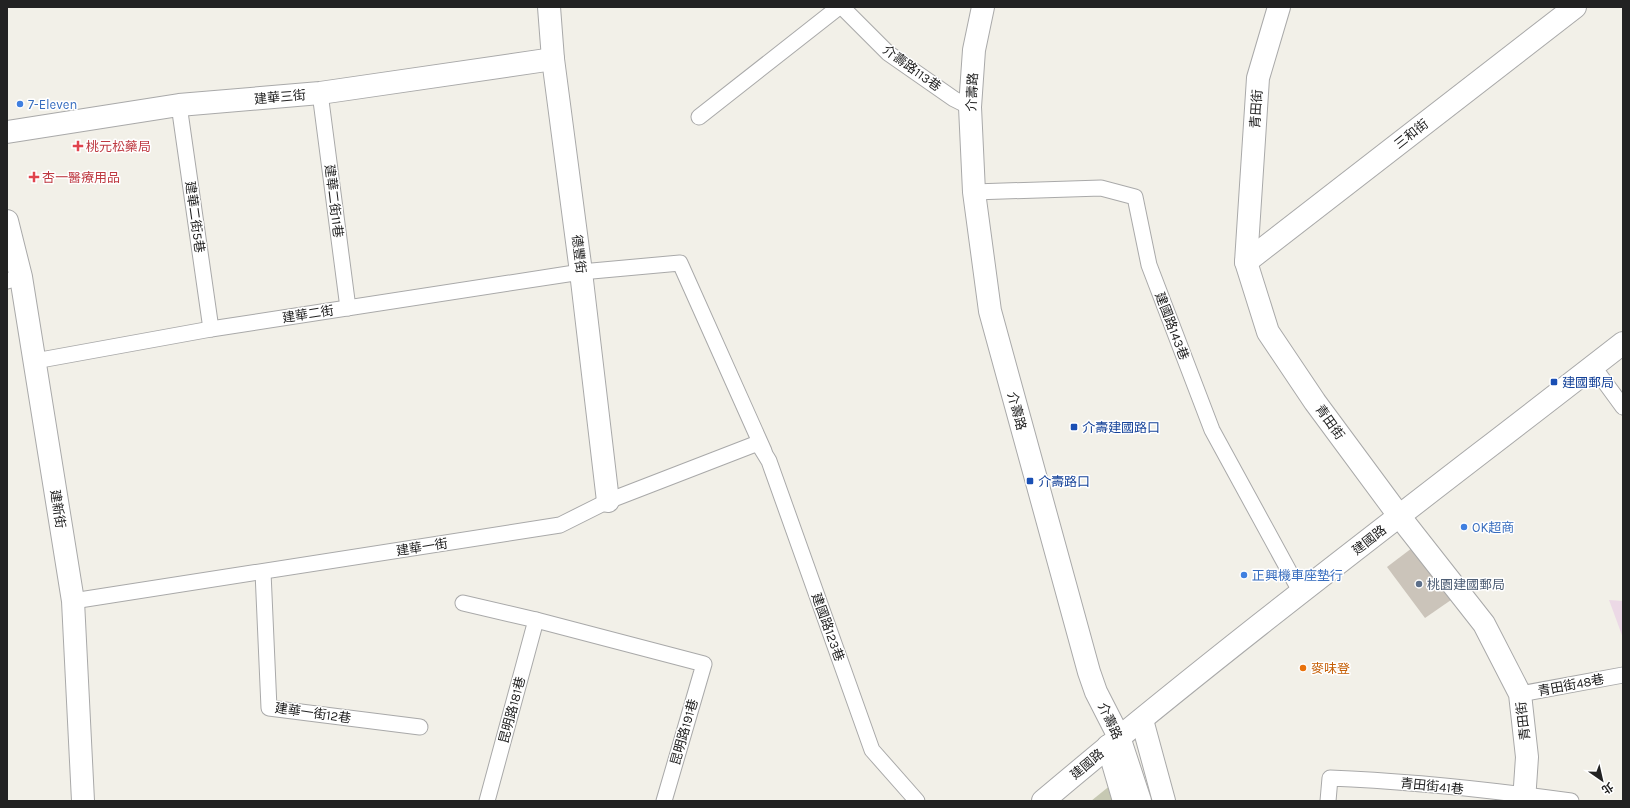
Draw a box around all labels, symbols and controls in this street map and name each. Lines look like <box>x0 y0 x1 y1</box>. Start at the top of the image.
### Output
street label: 介壽路113巷 <box>880 42 944 94</box>
street label: 介壽路 <box>963 72 981 112</box>
street label: 建華三街 <box>253 87 307 107</box>
street label: 青田街 <box>1247 89 1265 129</box>
place label: 7-Eleven <box>28 97 77 112</box>
marker: 7-Eleven <box>15 99 25 109</box>
street label: 三和街 <box>1391 116 1431 152</box>
place label: 桃元松藥局 <box>86 139 151 154</box>
marker: 桃元松藥局 <box>73 141 83 151</box>
street label: 建華二街11巷 <box>322 164 346 238</box>
place label: 杏一醫療用品 <box>42 170 120 185</box>
marker: 杏一醫療用品 <box>29 172 39 182</box>
street label: 建華二街5巷 <box>183 180 207 254</box>
street label: 德豐街 <box>569 234 589 274</box>
street label: 建國路143巷 <box>1152 290 1192 362</box>
street label: 建華二街 <box>281 303 335 325</box>
place label: 建國郵局 <box>1562 375 1614 390</box>
marker: 建國郵局 <box>1549 377 1559 387</box>
street label: 介壽路 <box>1005 390 1029 432</box>
street label: 青田街 <box>1312 402 1348 442</box>
place label: 介壽建國路口 <box>1082 420 1160 435</box>
marker: 介壽建國路口 <box>1069 422 1079 432</box>
place label: 介壽路口 <box>1038 474 1090 489</box>
marker: 介壽路口 <box>1025 476 1035 486</box>
street label: 建新街 <box>48 489 68 529</box>
place label: OK超商 <box>1472 520 1514 535</box>
street label: 建國路 <box>1349 522 1389 558</box>
marker: OK超商 <box>1459 522 1469 532</box>
street label: 建華一街 <box>395 536 449 558</box>
place label: 正興機車座墊行 <box>1252 568 1343 583</box>
marker: 正興機車座墊行 <box>1239 570 1249 580</box>
place label: 桃園建國郵局 <box>1427 577 1505 592</box>
marker: 桃園建國郵局 <box>1414 579 1424 589</box>
street label: 建國路123巷 <box>809 591 847 663</box>
place label: 麥味登 <box>1311 661 1350 676</box>
marker: 麥味登 <box>1298 663 1308 673</box>
street label: 青田街48巷 <box>1537 671 1605 699</box>
street label: 昆明路181巷 <box>496 675 528 745</box>
street label: 昆明路191巷 <box>667 697 701 767</box>
street label: 建華一街12巷 <box>274 700 352 726</box>
street label: 介壽路 <box>1095 700 1125 742</box>
street label: 青田街 <box>1513 701 1533 741</box>
street label: 建國路 <box>1067 746 1107 782</box>
north arrow <box>1582 760 1622 800</box>
street label: 青田街41巷 <box>1400 775 1464 797</box>
text: 北 <box>1599 779 1616 796</box>

